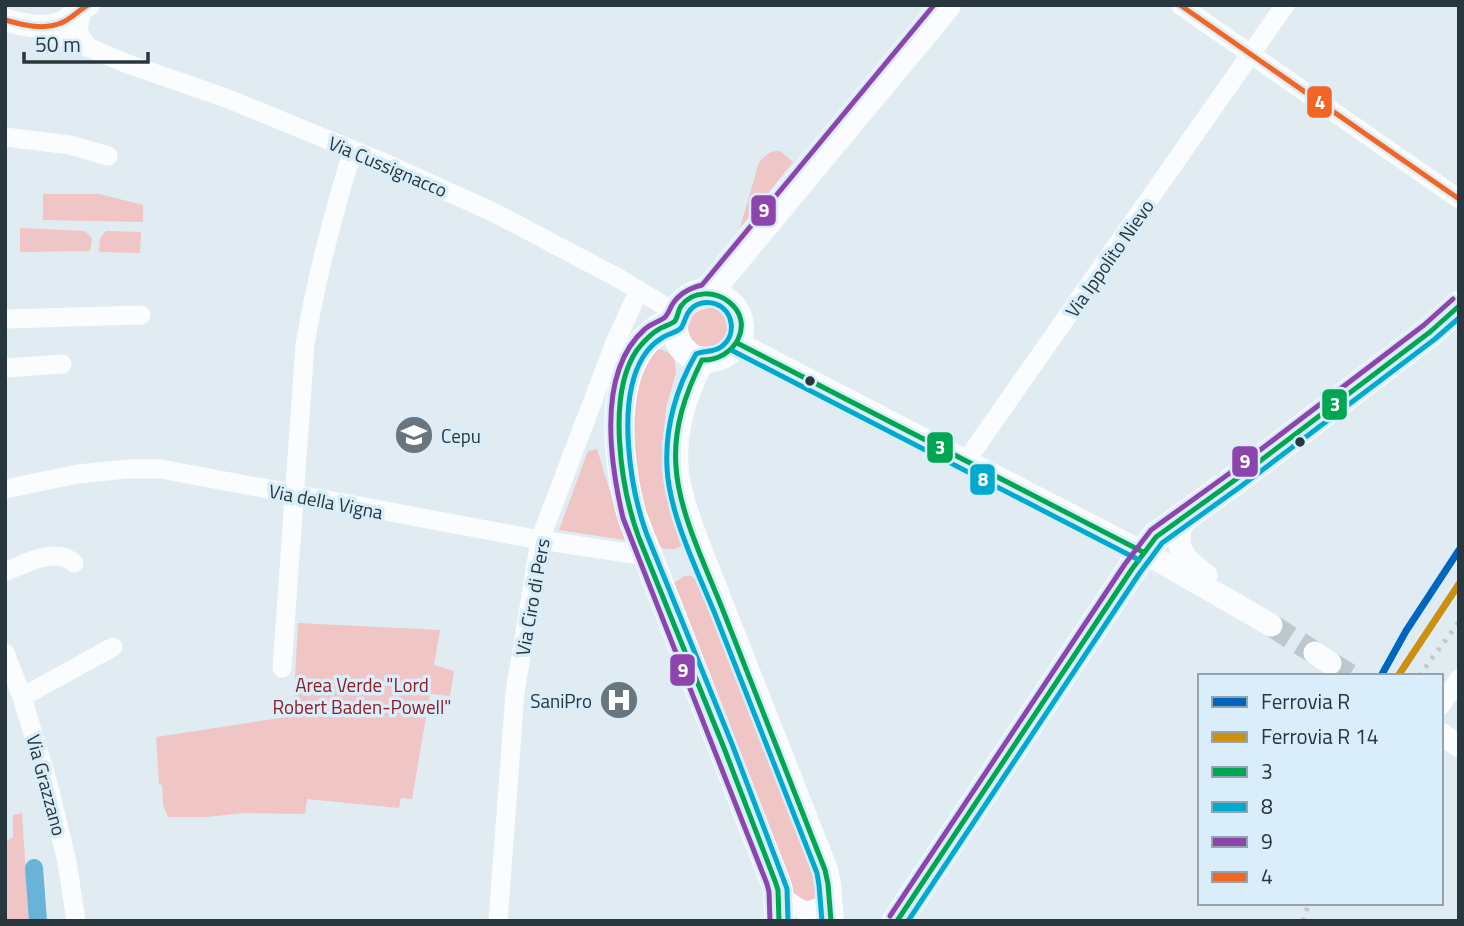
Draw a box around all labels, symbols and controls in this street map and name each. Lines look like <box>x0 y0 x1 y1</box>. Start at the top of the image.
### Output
scale bar <box>24 21 149 65</box>
text: 50 m <box>35 28 81 60</box>
line badge: 4 <box>1306 85 1333 119</box>
text: 4 <box>1315 87 1325 116</box>
street label: Via Cussignacco <box>324 128 452 204</box>
street label: Via Ippolito Nievo <box>1057 193 1161 323</box>
line badge: 9 <box>750 194 777 227</box>
text: 9 <box>759 195 769 224</box>
unlabelled marker <box>803 374 817 388</box>
line badge: 3 <box>1321 388 1348 421</box>
text: 3 <box>1330 389 1340 418</box>
school or university icon: Cepu <box>393 414 435 456</box>
place label: Cepu <box>441 421 481 450</box>
line badge: 3 <box>926 431 954 464</box>
text: 3 <box>935 432 945 461</box>
unlabelled marker <box>1293 435 1307 449</box>
line badge: 9 <box>1231 445 1259 478</box>
text: 9 <box>1240 446 1250 475</box>
line badge: 8 <box>969 463 996 496</box>
text: 8 <box>978 464 989 493</box>
street label: Via della Vigna <box>266 476 386 526</box>
street label: Via Ciro di Pers <box>507 536 557 658</box>
line badge: 9 <box>669 653 696 687</box>
text: 9 <box>678 655 688 684</box>
park label: Area Verde "Lord Robert Baden-Powell" <box>273 670 451 721</box>
legend <box>1198 674 1443 905</box>
hospital icon: SaniPro <box>598 679 640 721</box>
text: Ferrovia R <box>1261 685 1350 717</box>
place label: SaniPro <box>530 686 592 715</box>
text: Ferrovia R 14 <box>1261 720 1378 752</box>
street label: Via Grazzano <box>20 731 74 839</box>
text: 3 <box>1261 755 1273 787</box>
text: 8 <box>1261 790 1273 822</box>
text: 9 <box>1261 825 1273 857</box>
text: 4 <box>1261 860 1273 892</box>

